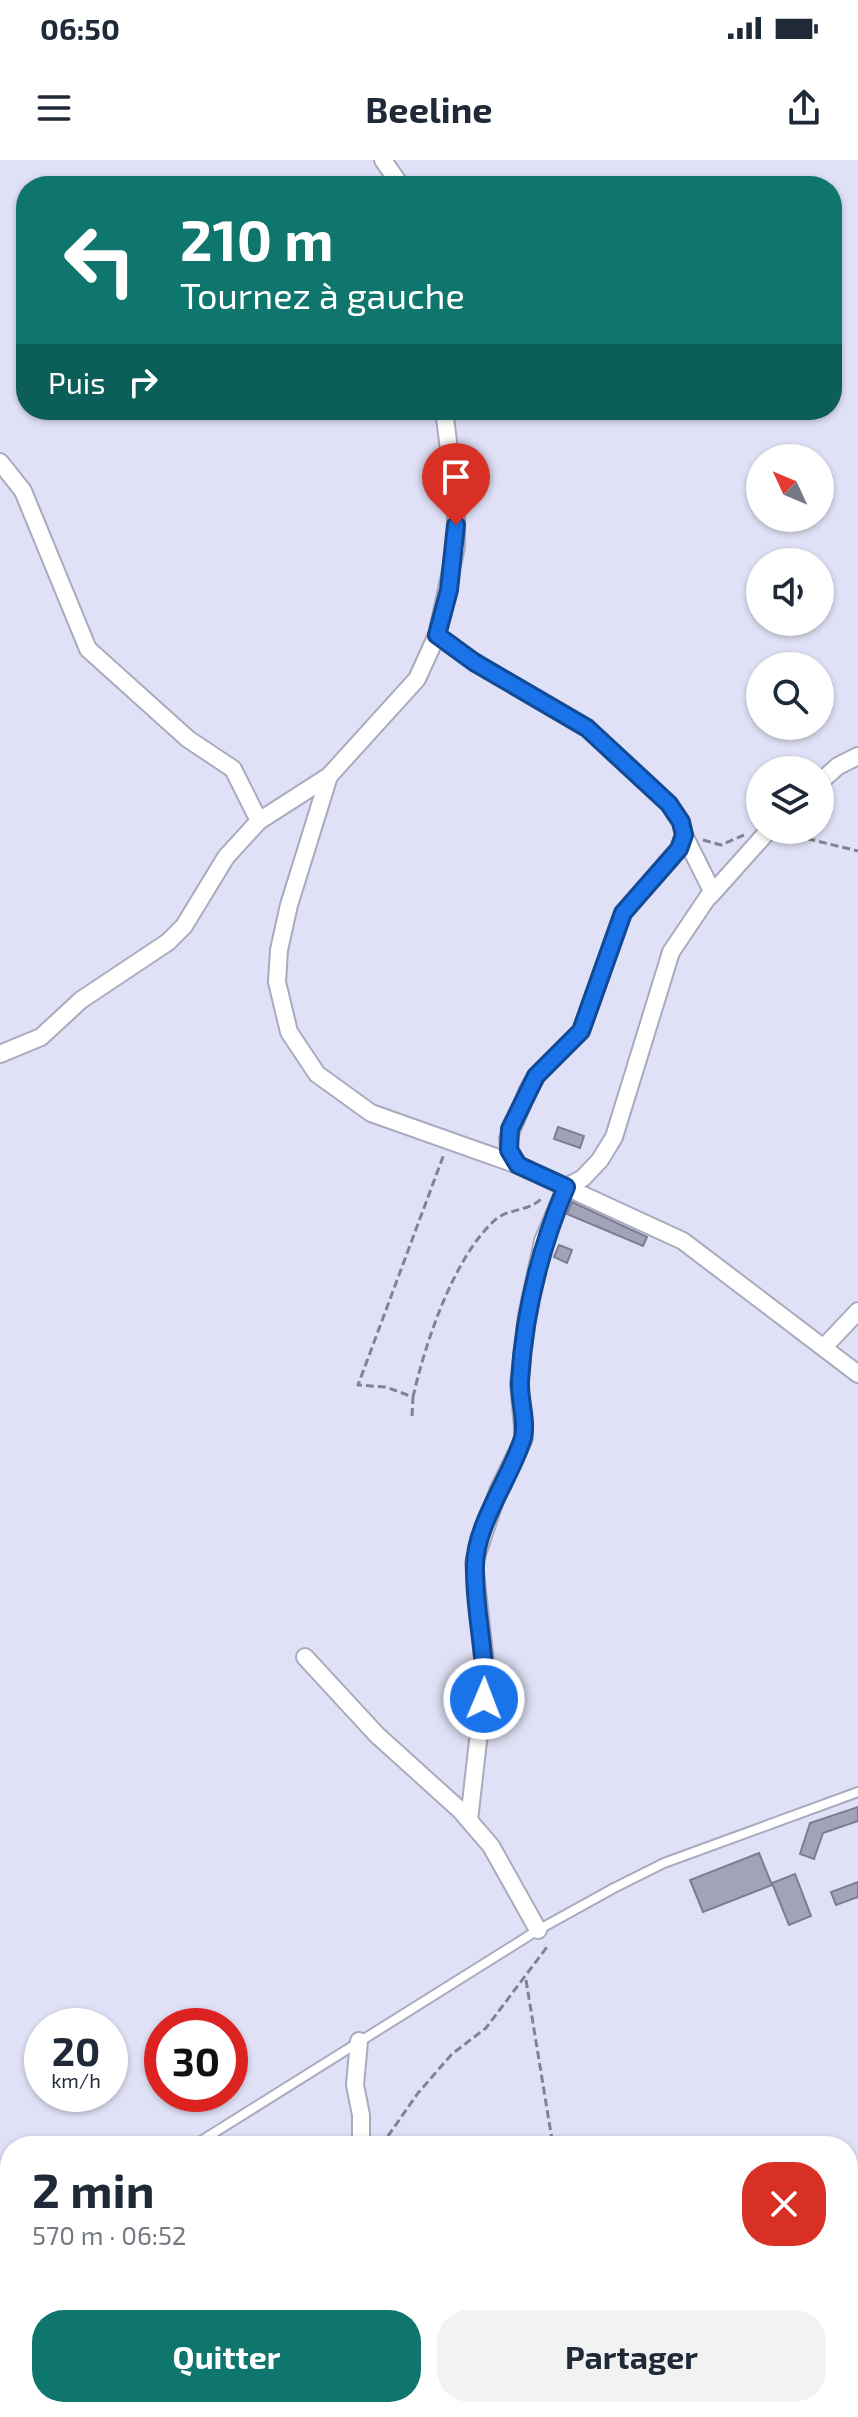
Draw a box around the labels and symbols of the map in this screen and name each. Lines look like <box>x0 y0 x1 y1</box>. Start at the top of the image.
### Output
pin <box>422 443 490 525</box>
north arrow <box>746 444 834 532</box>
position arrow <box>442 1657 526 1741</box>
speed limit sign: 30 <box>144 2008 248 2112</box>

